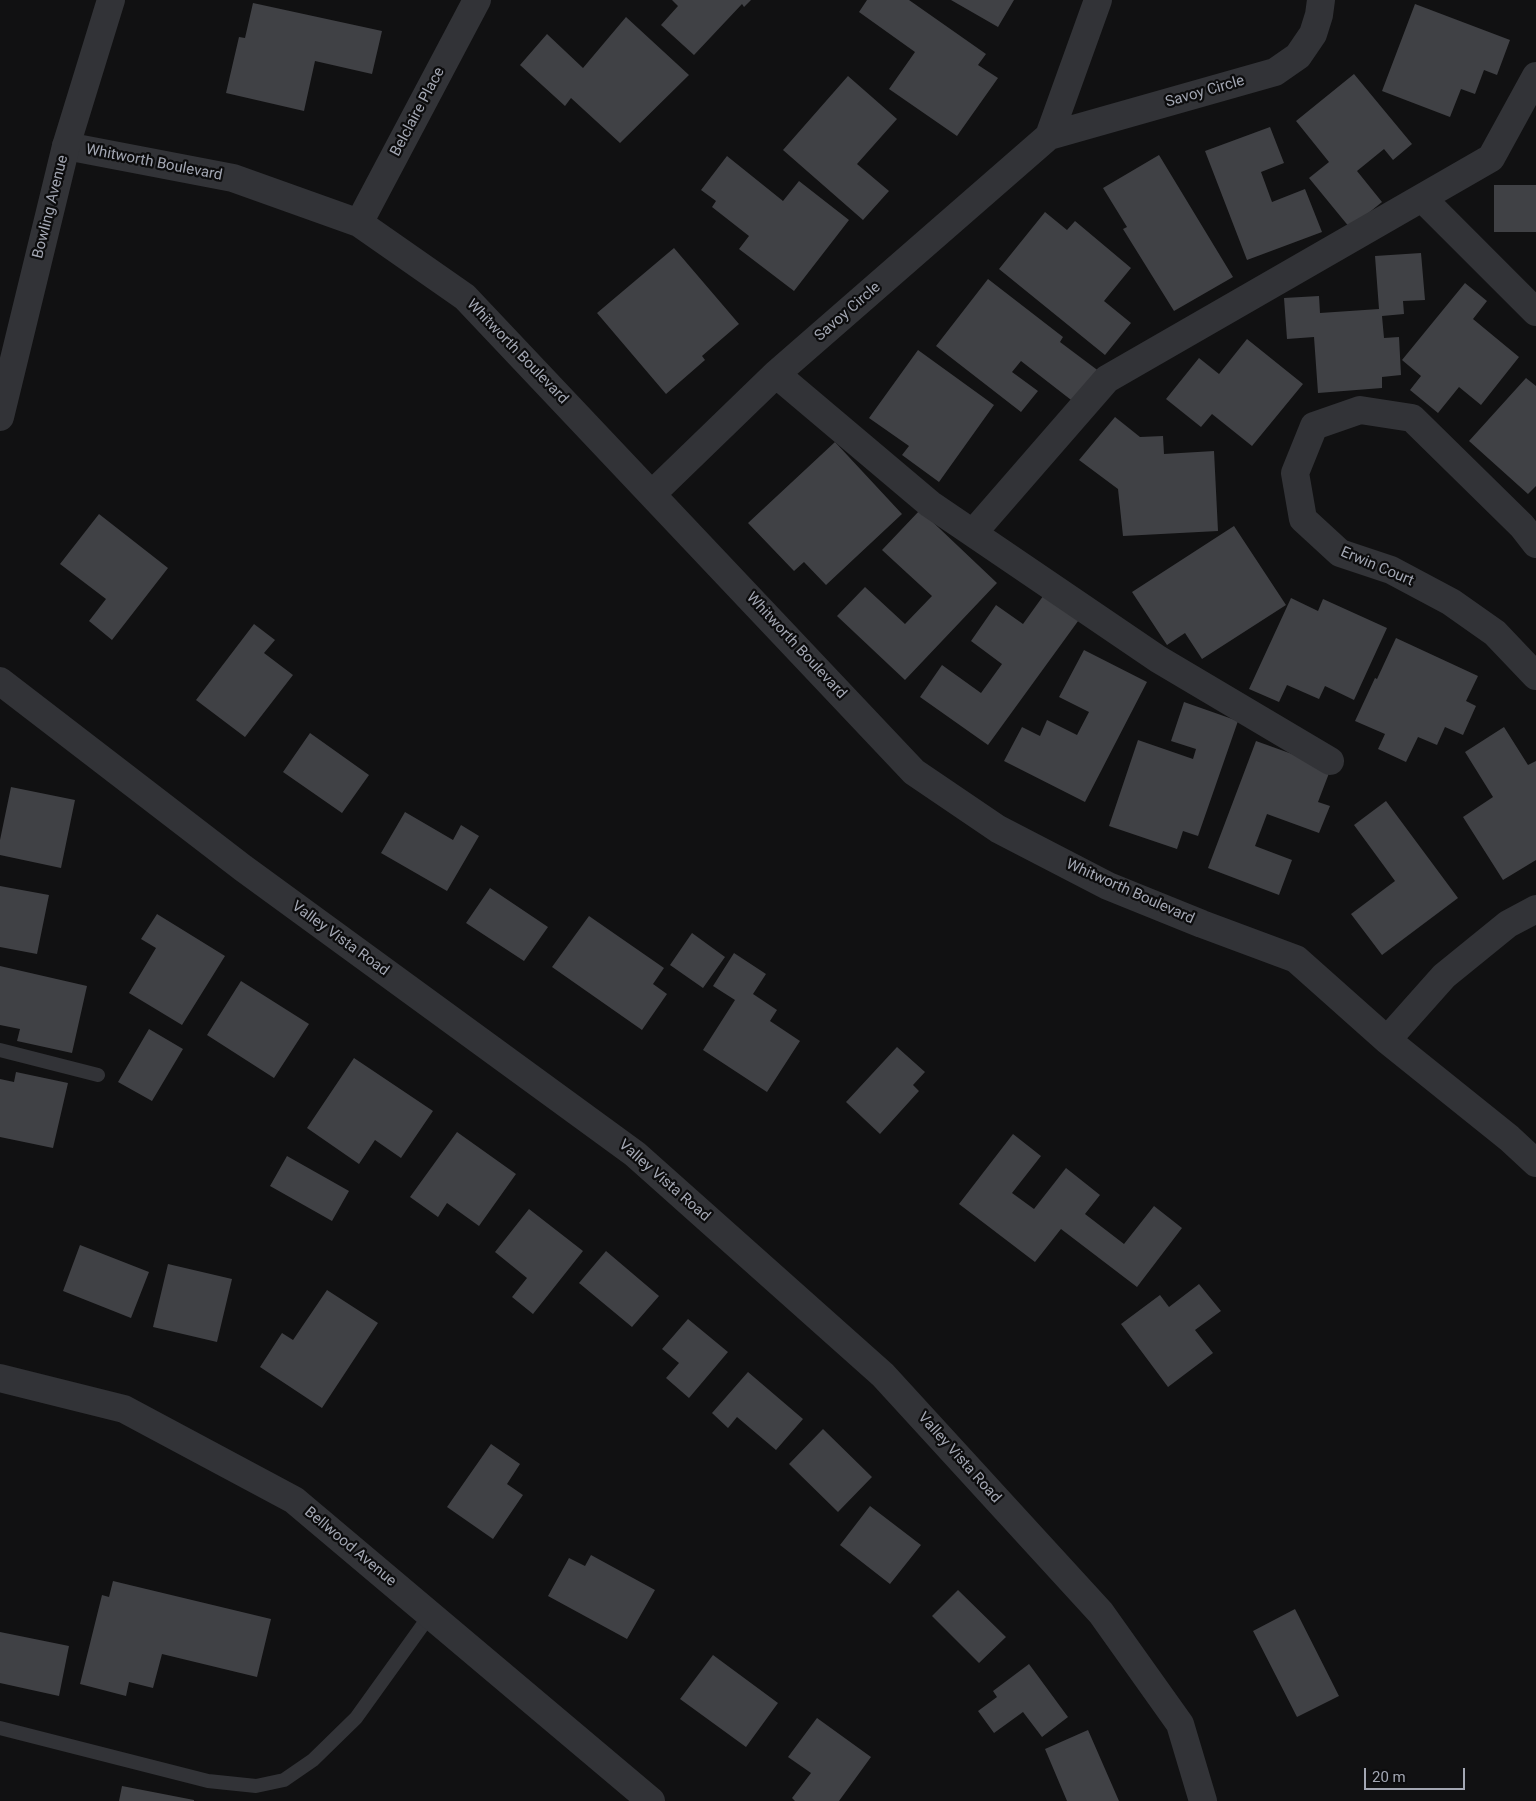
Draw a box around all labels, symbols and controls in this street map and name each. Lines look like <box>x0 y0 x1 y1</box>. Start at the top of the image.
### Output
street label: Belclaire Place <box>387 65 449 159</box>
street label: Savoy Circle <box>1164 72 1246 112</box>
street label: Whitworth Boulevard <box>84 141 224 185</box>
street label: Bowling Avenue <box>29 153 73 261</box>
street label: Savoy Circle <box>811 279 885 345</box>
street label: Whitworth Boulevard <box>462 296 572 408</box>
street label: Erwin Court <box>1338 544 1416 590</box>
street label: Whitworth Boulevard <box>742 589 850 703</box>
street label: Whitworth Boulevard <box>1063 856 1197 928</box>
street label: Valley Vista Road <box>288 898 392 980</box>
street label: Valley Vista Road <box>615 1136 713 1226</box>
street label: Valley Vista Road <box>914 1409 1004 1507</box>
street label: Bellwood Avenue <box>300 1503 400 1591</box>
scale bar <box>1366 1758 1467 1790</box>
text: 20 m <box>1372 1768 1406 1786</box>

